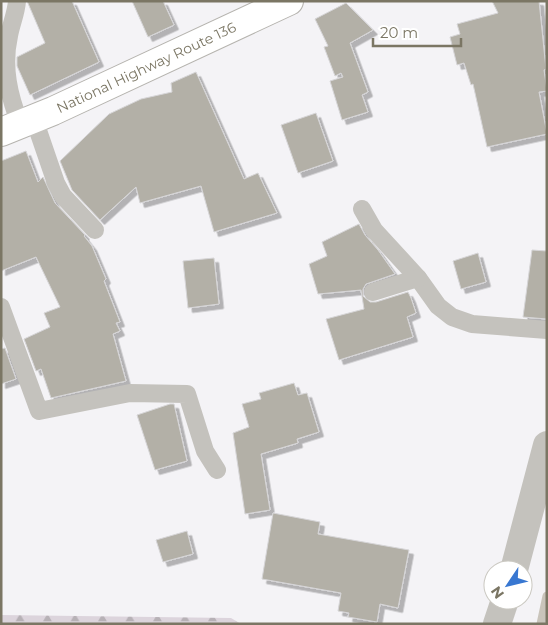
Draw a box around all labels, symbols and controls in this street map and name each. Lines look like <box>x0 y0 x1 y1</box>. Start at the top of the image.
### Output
scale bar <box>373 15 460 47</box>
street label: National Highway Route 136 <box>54 18 239 117</box>
text: 20 m <box>380 23 418 42</box>
north arrow <box>483 560 533 610</box>
text: N <box>487 583 508 602</box>

